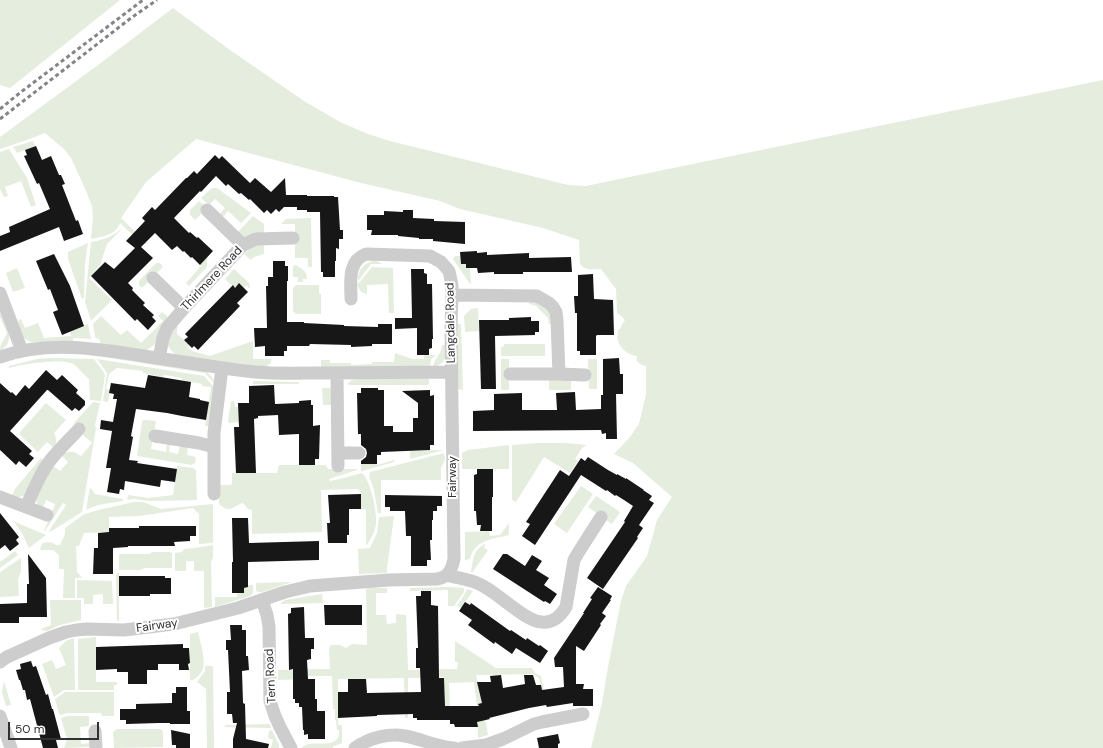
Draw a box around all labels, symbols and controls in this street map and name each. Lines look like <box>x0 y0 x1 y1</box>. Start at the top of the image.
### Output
street label: Thirlmere Road <box>178 244 246 314</box>
street label: Langdale Road <box>443 282 459 364</box>
street label: Fairway <box>446 456 460 498</box>
street label: Fairway <box>135 616 179 636</box>
street label: Tern Road <box>262 648 280 704</box>
scale bar <box>10 714 101 740</box>
text: 50 m <box>15 721 44 737</box>

